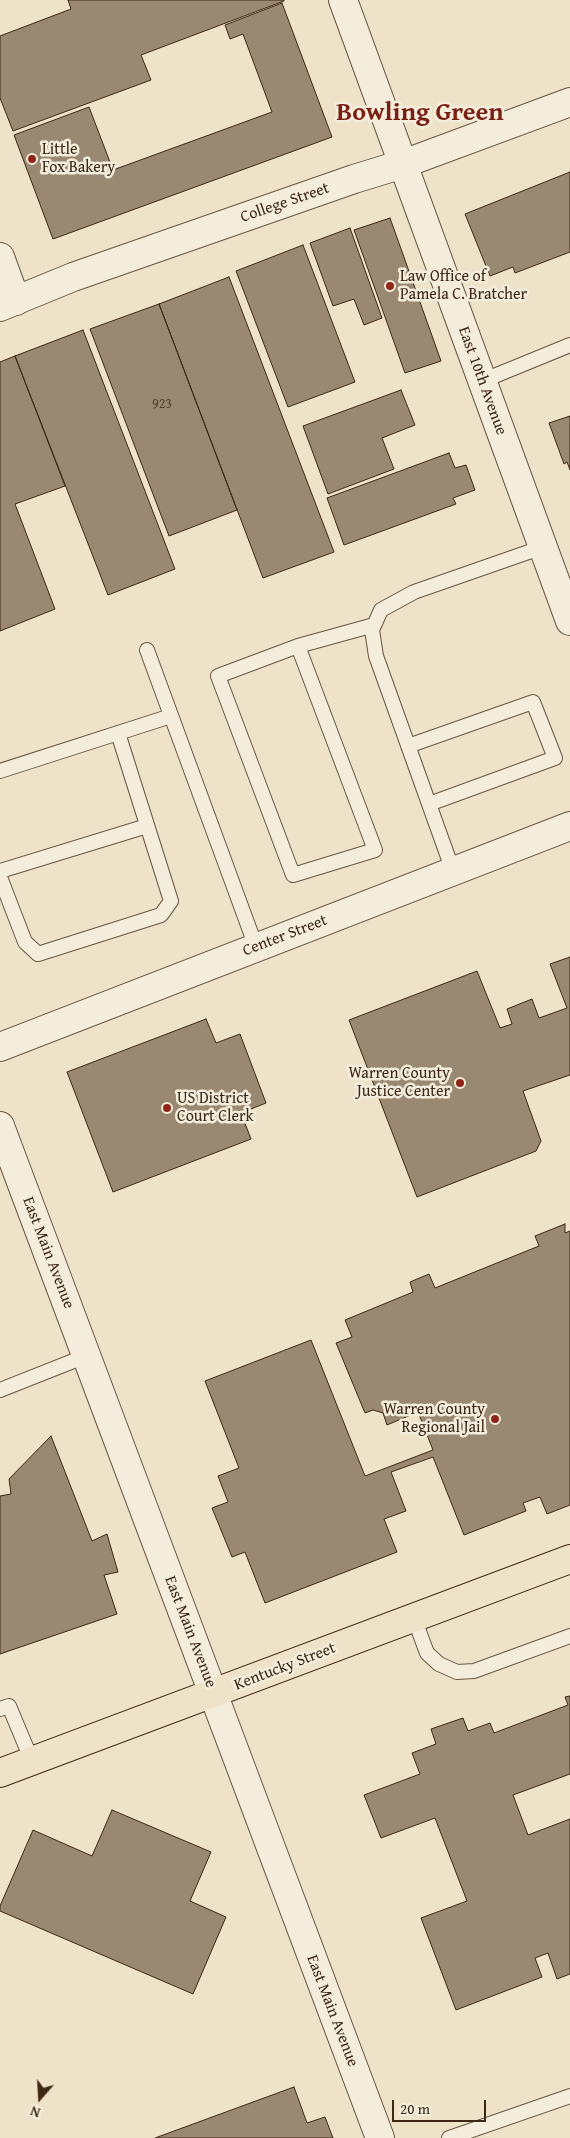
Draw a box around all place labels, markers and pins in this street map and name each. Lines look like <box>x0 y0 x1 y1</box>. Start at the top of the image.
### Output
place label: Little Fox Bakery <box>42 140 115 178</box>
marker: Little Fox Bakery <box>26 153 38 165</box>
place label: Law Office of Pamela C. Bratcher <box>400 267 527 305</box>
marker: Law Office of Pamela C. Bratcher <box>384 280 396 292</box>
place label: Warren County Justice Center <box>348 1064 450 1102</box>
marker: Warren County Justice Center <box>454 1077 466 1089</box>
place label: US District Court Clerk <box>177 1089 254 1127</box>
marker: US District Court Clerk <box>161 1102 173 1114</box>
place label: Warren County Regional Jail <box>383 1400 485 1438</box>
marker: Warren County Regional Jail <box>489 1413 501 1425</box>

